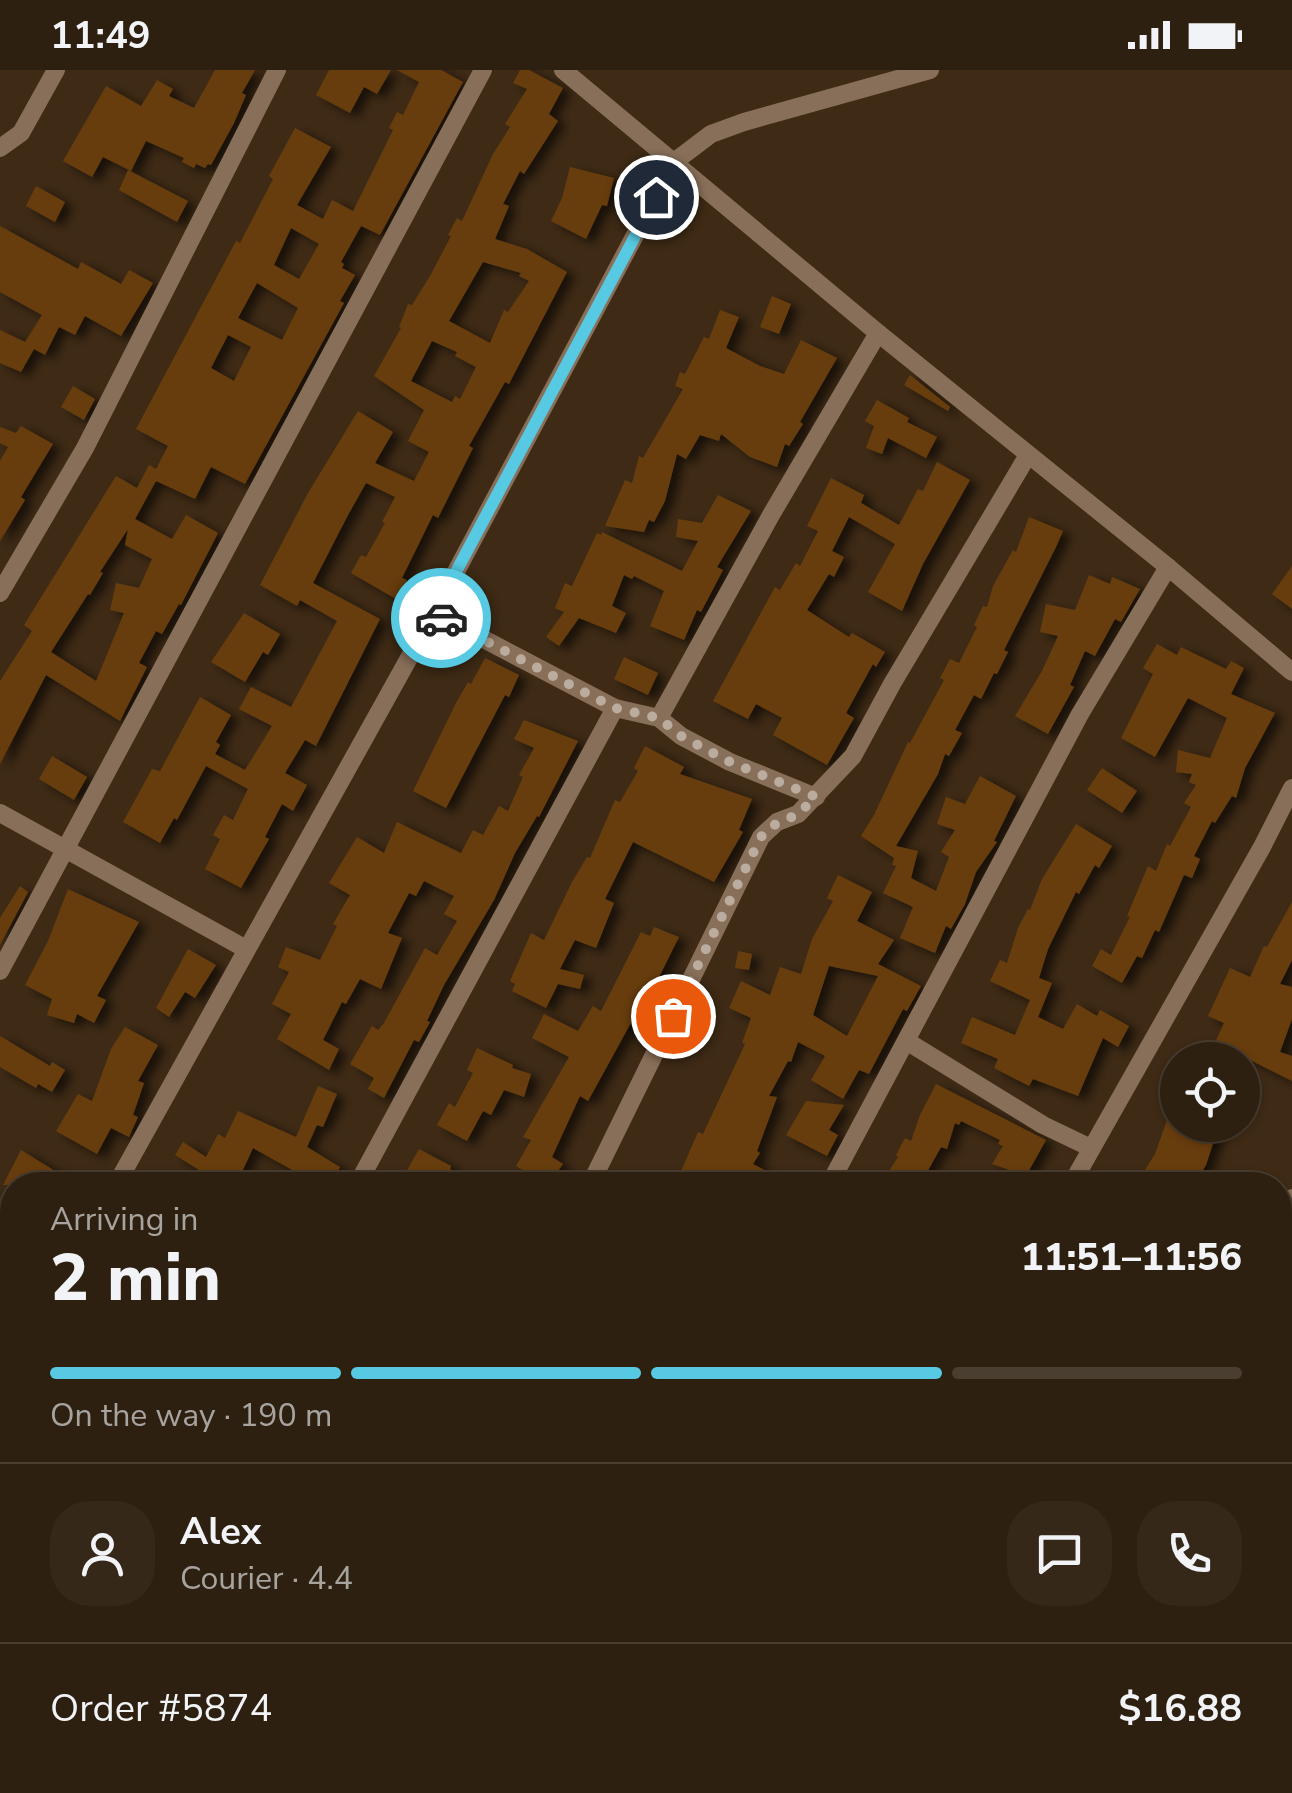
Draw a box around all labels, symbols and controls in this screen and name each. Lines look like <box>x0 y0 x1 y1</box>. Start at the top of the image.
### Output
text: 11:49 <box>50 10 151 61</box>
pin <box>614 155 699 240</box>
icon: home <box>629 170 684 225</box>
courier <box>391 568 491 668</box>
icon: car <box>414 591 469 646</box>
pin <box>631 974 716 1059</box>
icon: bag <box>646 989 701 1044</box>
map controls <box>1160 1042 1260 1142</box>
button: locate <box>1160 1042 1260 1142</box>
text: Arriving in <box>50 1198 198 1241</box>
text: 11:51–11:56 <box>1021 1232 1242 1283</box>
text: 2 min <box>50 1234 221 1323</box>
text: On the way · 190 m <box>50 1394 332 1437</box>
button: person <box>50 1501 155 1606</box>
button: chat <box>1007 1501 1112 1606</box>
button: phone <box>1137 1501 1242 1606</box>
text: Alex <box>180 1506 261 1557</box>
text: Courier · 4.4 <box>180 1557 353 1600</box>
text: Order #5874 <box>50 1683 272 1734</box>
text: $16.88 <box>1119 1683 1242 1734</box>

